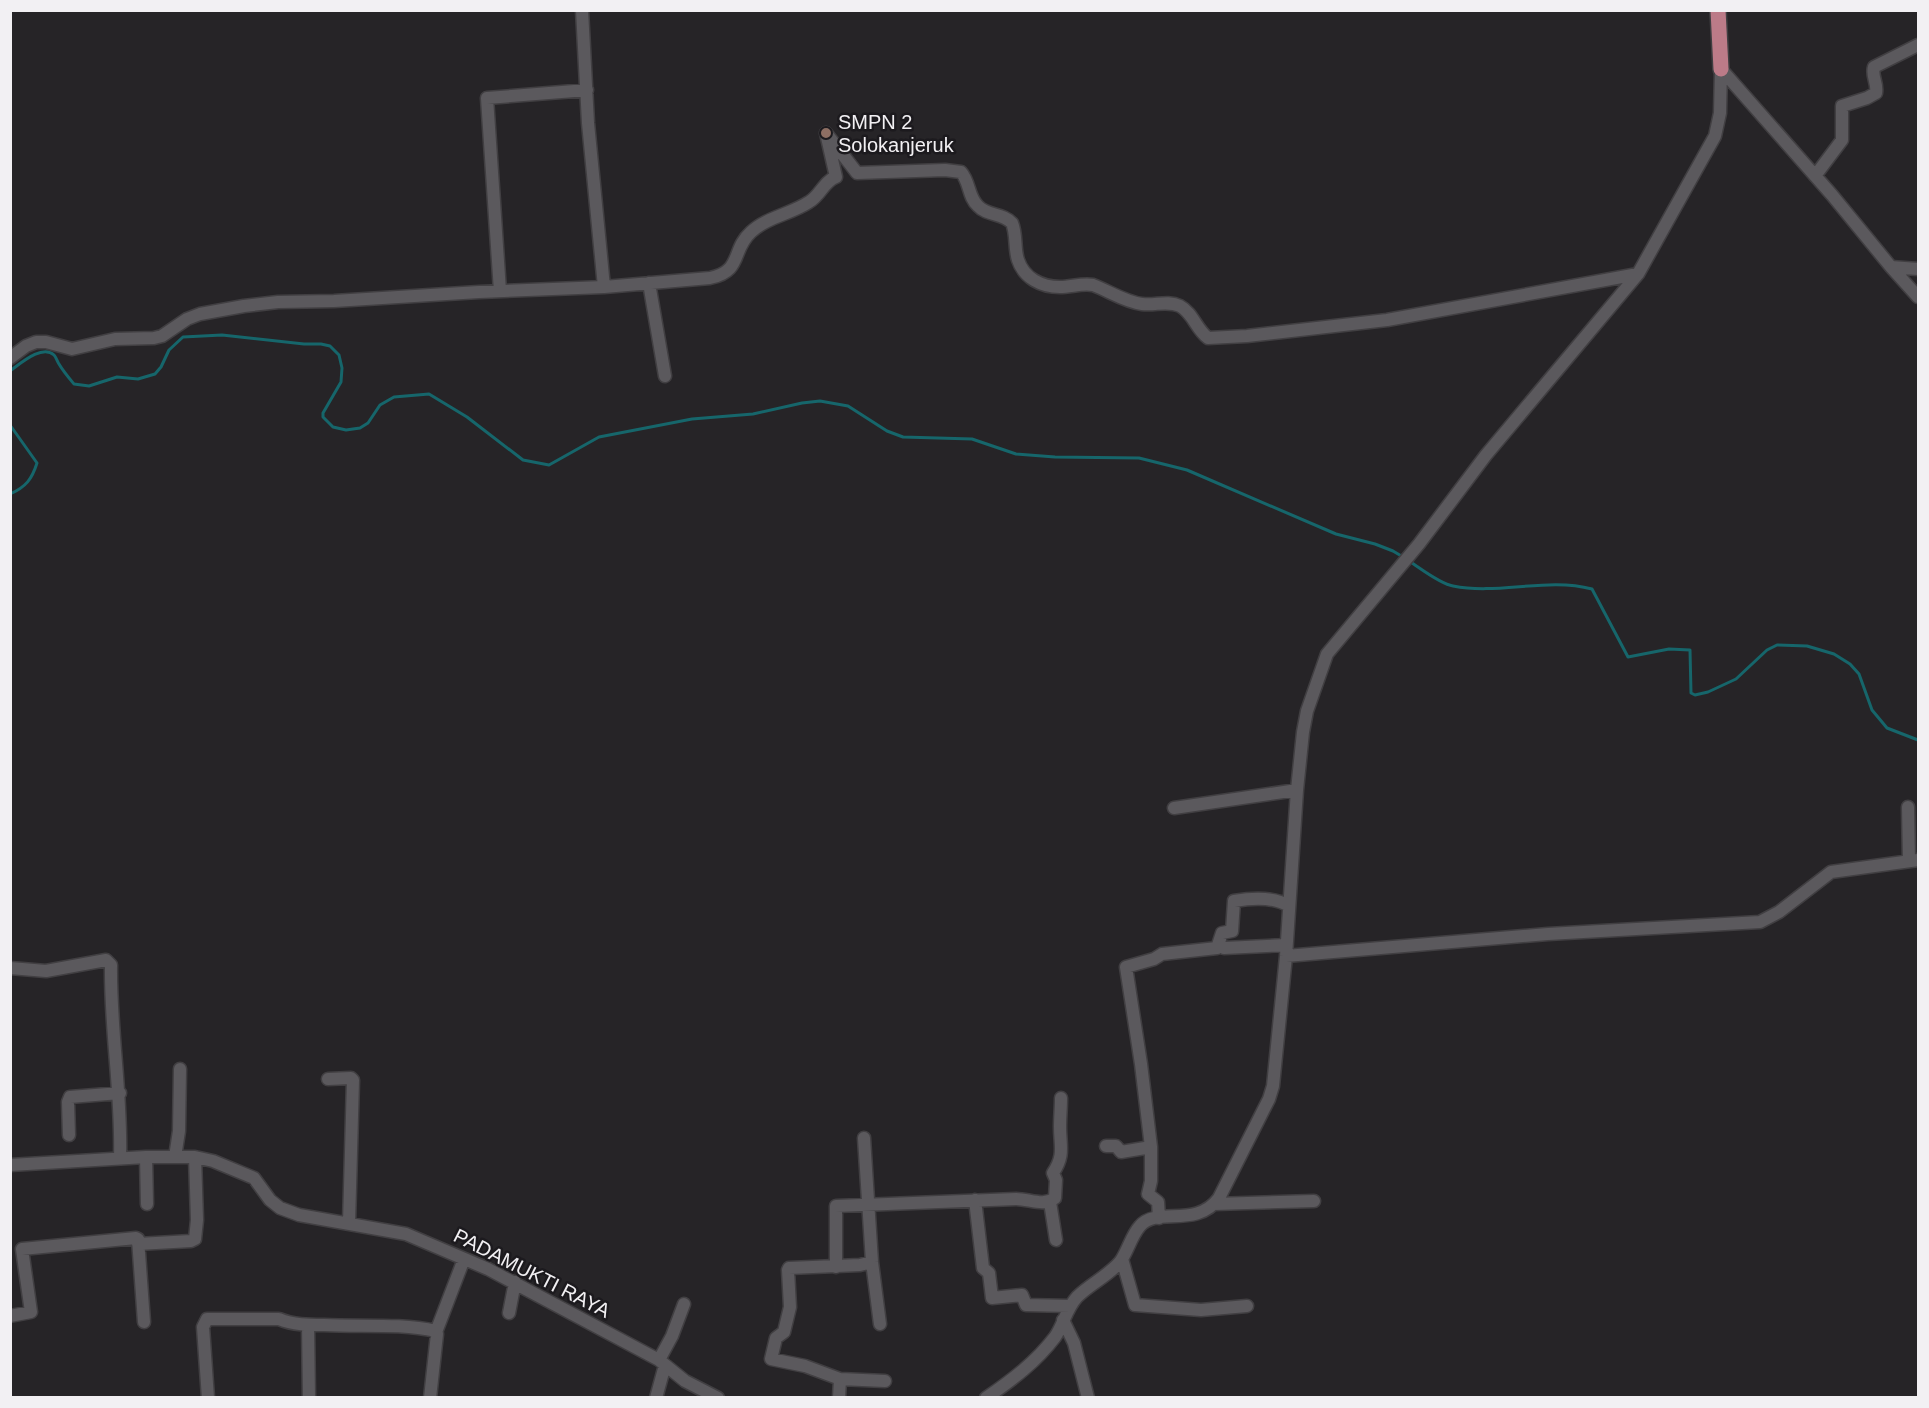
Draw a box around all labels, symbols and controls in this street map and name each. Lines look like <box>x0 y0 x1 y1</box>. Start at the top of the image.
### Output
place label: SMPN 2 Solokanjeruk <box>838 111 955 156</box>
marker: SMPN 2 Solokanjeruk <box>819 126 833 140</box>
street label: PADAMUKTI RAYA <box>450 1224 614 1322</box>

